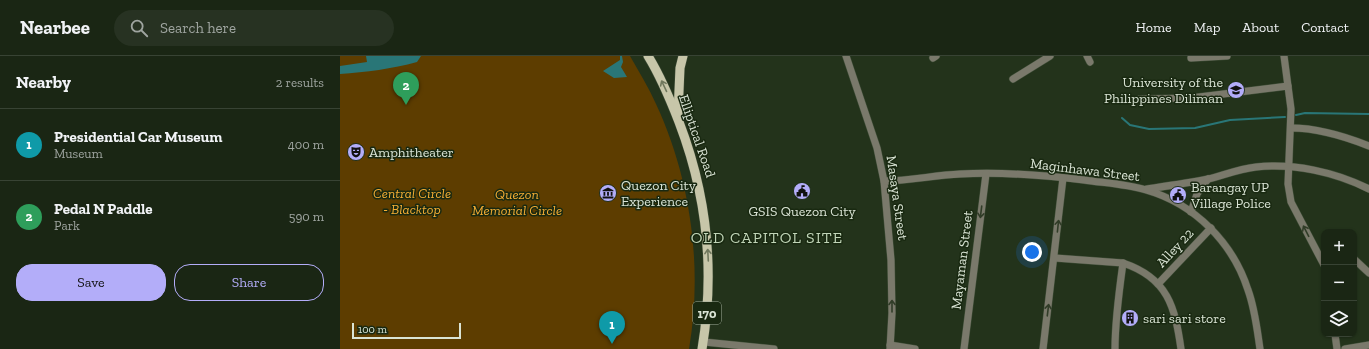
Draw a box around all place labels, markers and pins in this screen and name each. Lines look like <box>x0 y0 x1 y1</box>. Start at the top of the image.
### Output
pin: 2 <box>393 72 419 105</box>
place label: University of the Philippines Diliman <box>1104 74 1223 107</box>
school or university icon: University of the Philippines Diliman <box>1226 80 1246 100</box>
theatre icon: Amphitheater <box>346 142 366 162</box>
place label: Amphitheater <box>369 144 454 161</box>
place label: Quezon City Experience <box>621 177 697 210</box>
place label: Barangay UP Village Police <box>1190 179 1271 212</box>
public building icon: GSIS Quezon City <box>792 181 812 201</box>
museum icon: Quezon City Experience <box>598 183 618 203</box>
public building icon: Barangay UP Village Police <box>1168 185 1188 205</box>
place label: GSIS Quezon City <box>748 203 856 220</box>
building icon: sari sari store <box>1120 308 1140 328</box>
place label: sari sari store <box>1143 310 1226 327</box>
pin: 1 <box>599 311 625 344</box>

